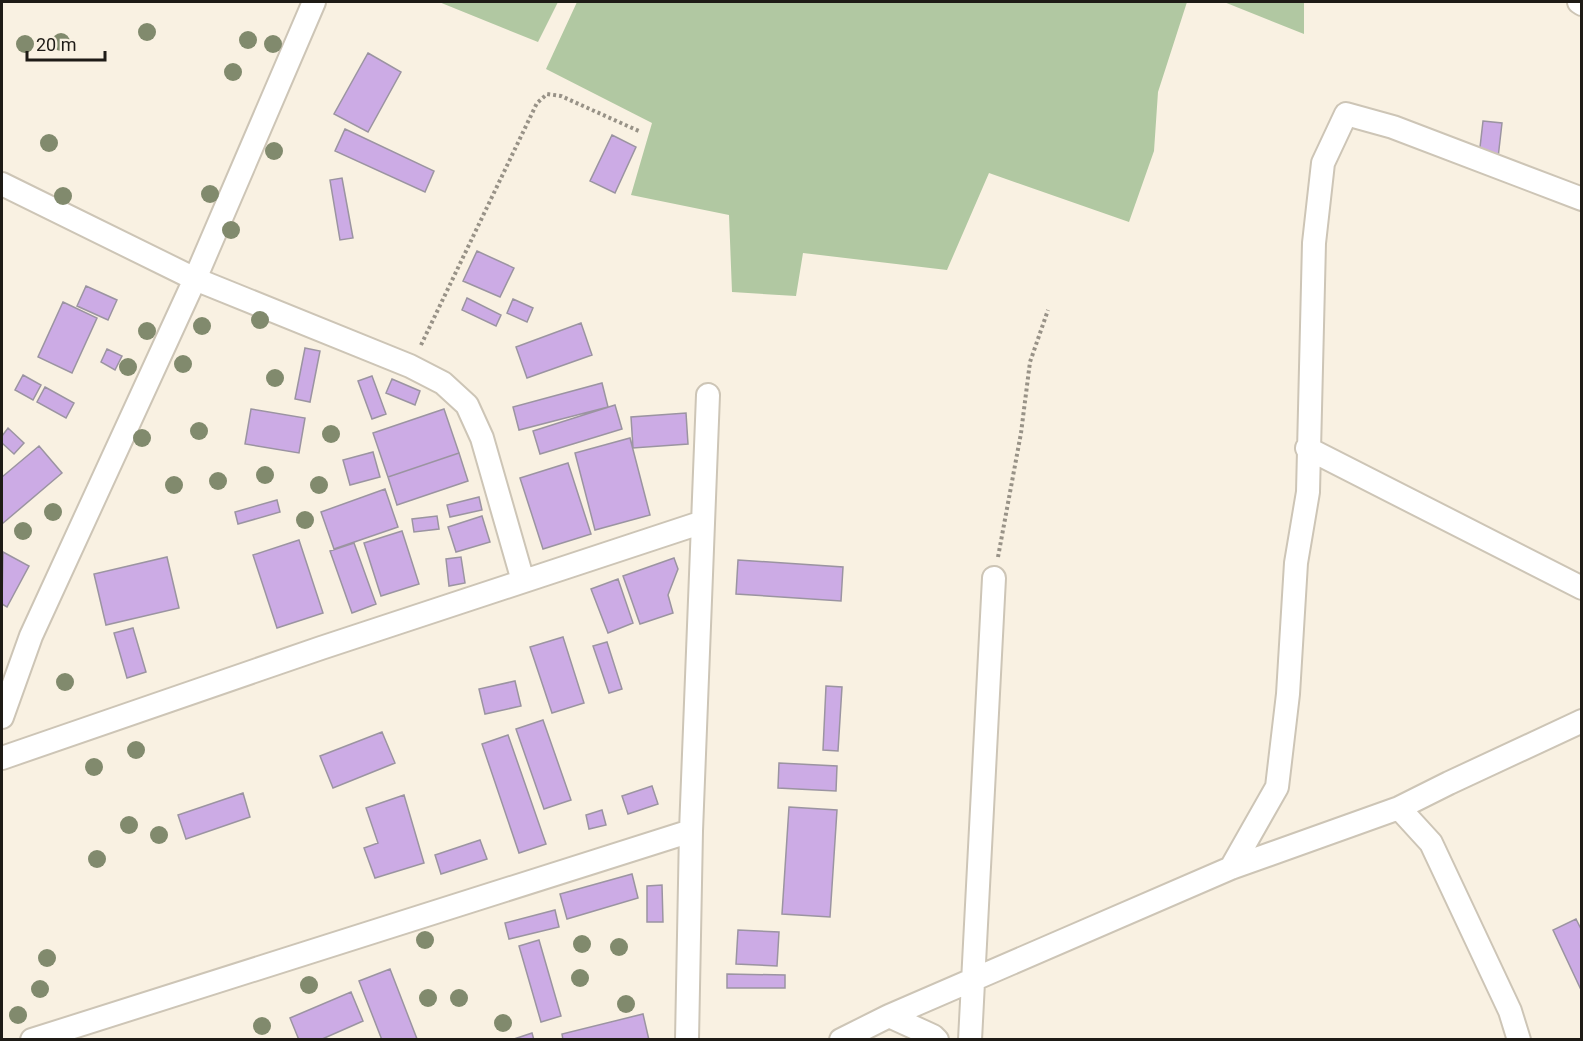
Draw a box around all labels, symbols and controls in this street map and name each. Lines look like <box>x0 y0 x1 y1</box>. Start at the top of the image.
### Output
scale bar <box>27 24 105 62</box>
text: 20 m <box>36 34 76 55</box>

